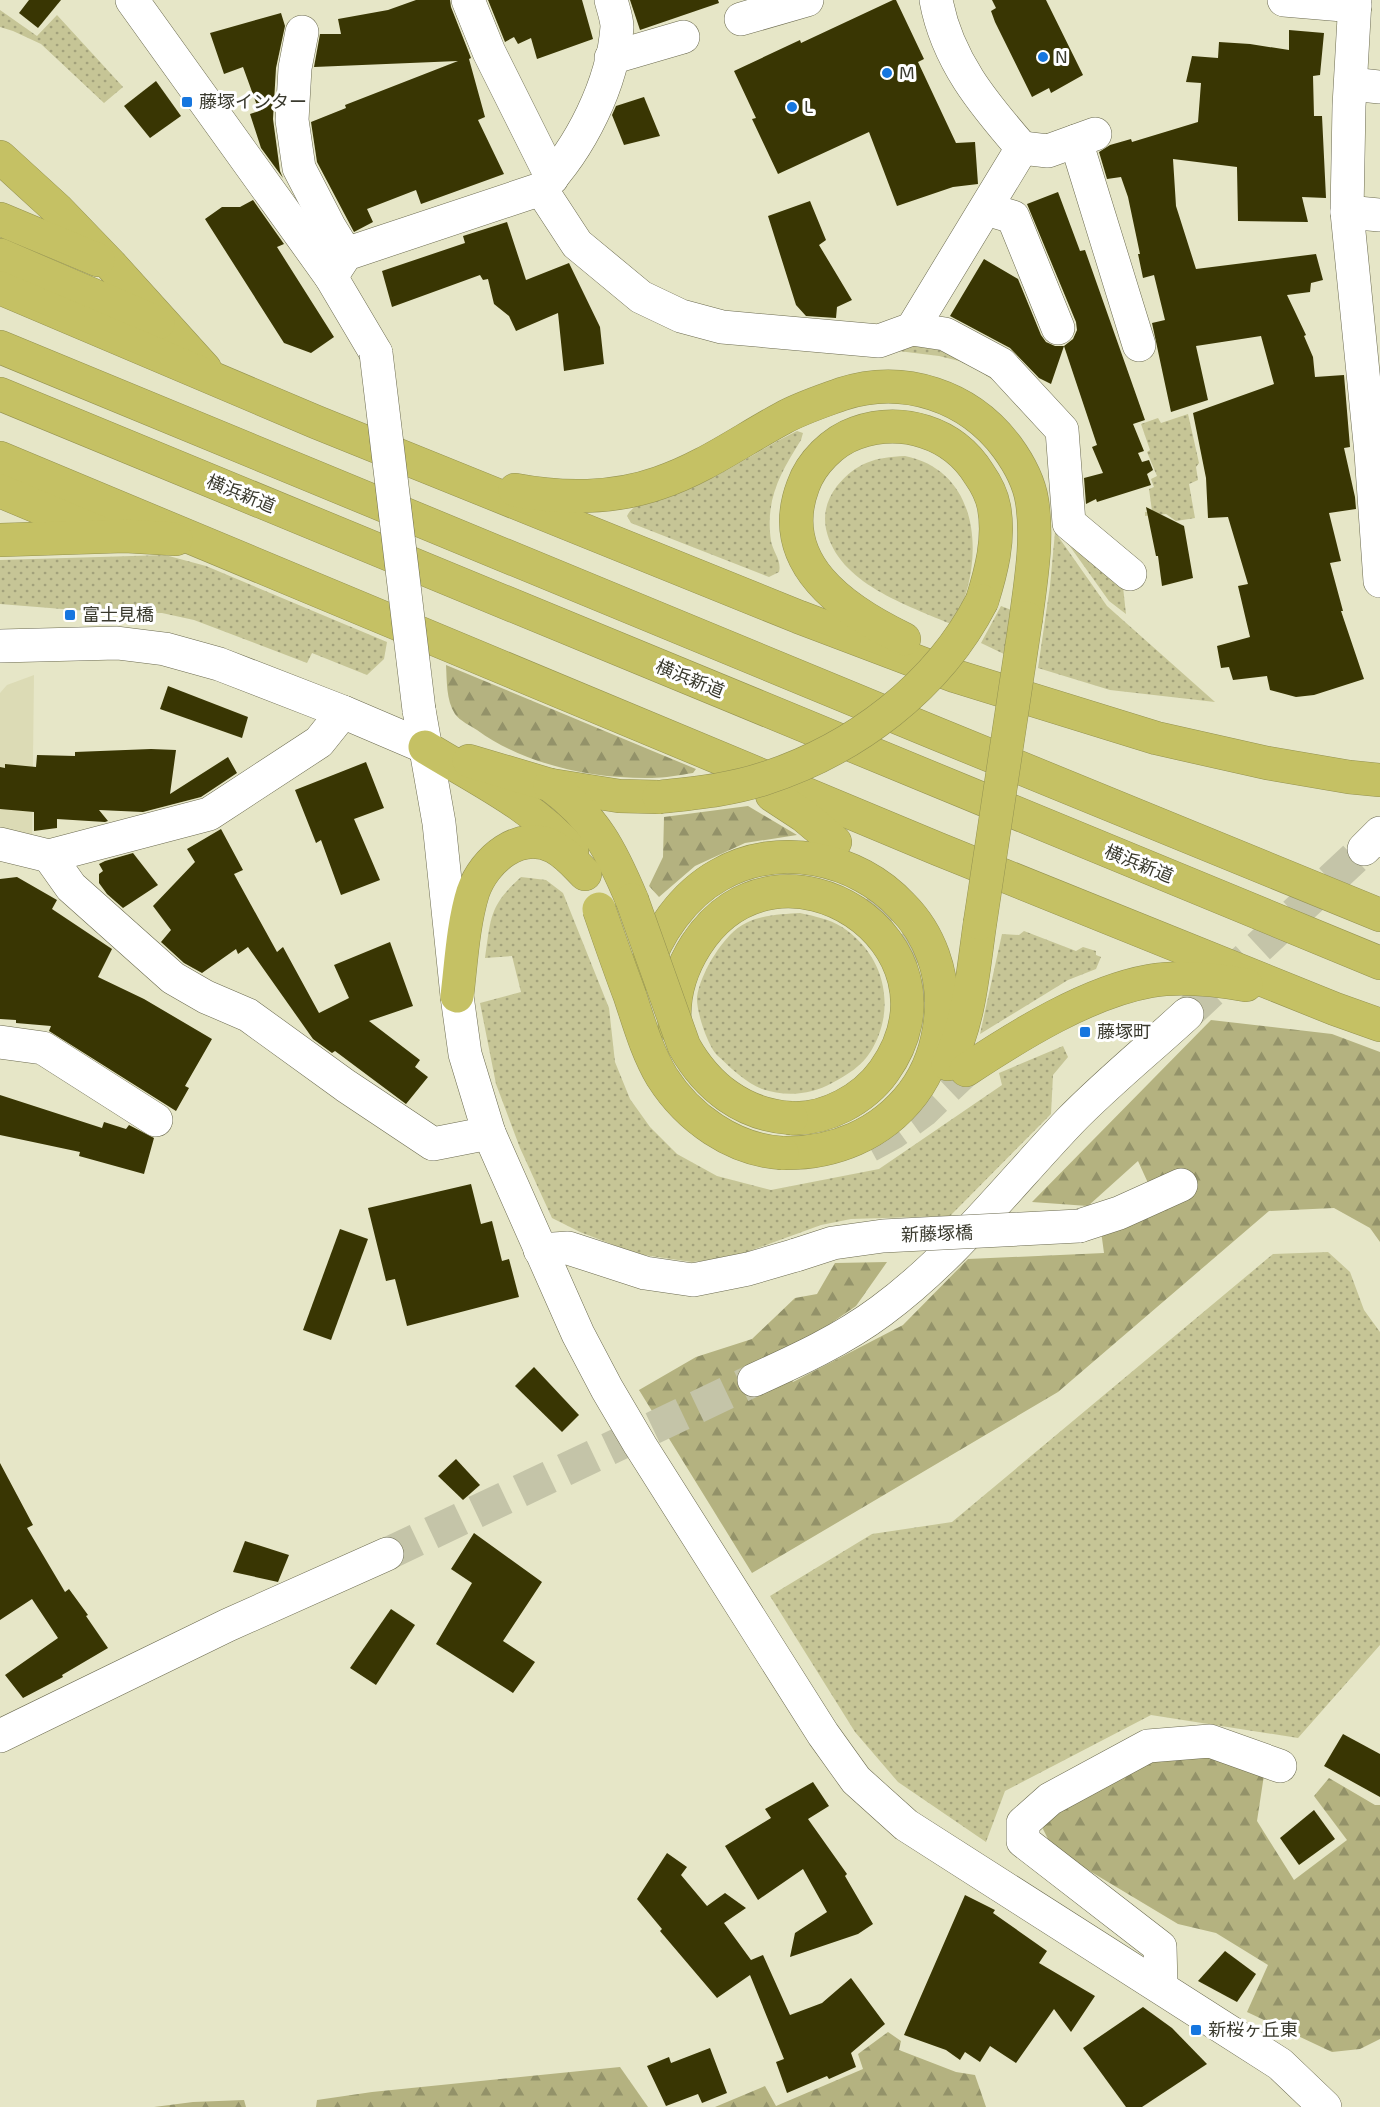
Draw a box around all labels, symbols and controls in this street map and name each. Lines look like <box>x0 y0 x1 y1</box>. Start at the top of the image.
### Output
place label: N <box>1055 45 1068 67</box>
marker: N <box>1036 50 1050 64</box>
place label: M <box>899 61 915 83</box>
marker: M <box>880 66 894 80</box>
place label: 藤塚インター <box>199 90 307 112</box>
marker: 藤塚インター <box>180 95 194 109</box>
place label: L <box>804 95 813 117</box>
marker: L <box>785 100 799 114</box>
street label: 横浜新道 <box>204 469 279 517</box>
place label: 富士見橋 <box>82 603 154 625</box>
marker: 富士見橋 <box>63 608 77 622</box>
street label: 横浜新道 <box>653 654 728 702</box>
street label: 横浜新道 <box>1102 839 1177 887</box>
place label: 藤塚町 <box>1097 1020 1151 1042</box>
marker: 藤塚町 <box>1078 1025 1092 1039</box>
street label: 新藤塚橋 <box>901 1221 973 1245</box>
place label: 新桜ヶ丘東 <box>1208 2018 1298 2040</box>
marker: 新桜ヶ丘東 <box>1189 2023 1203 2037</box>

